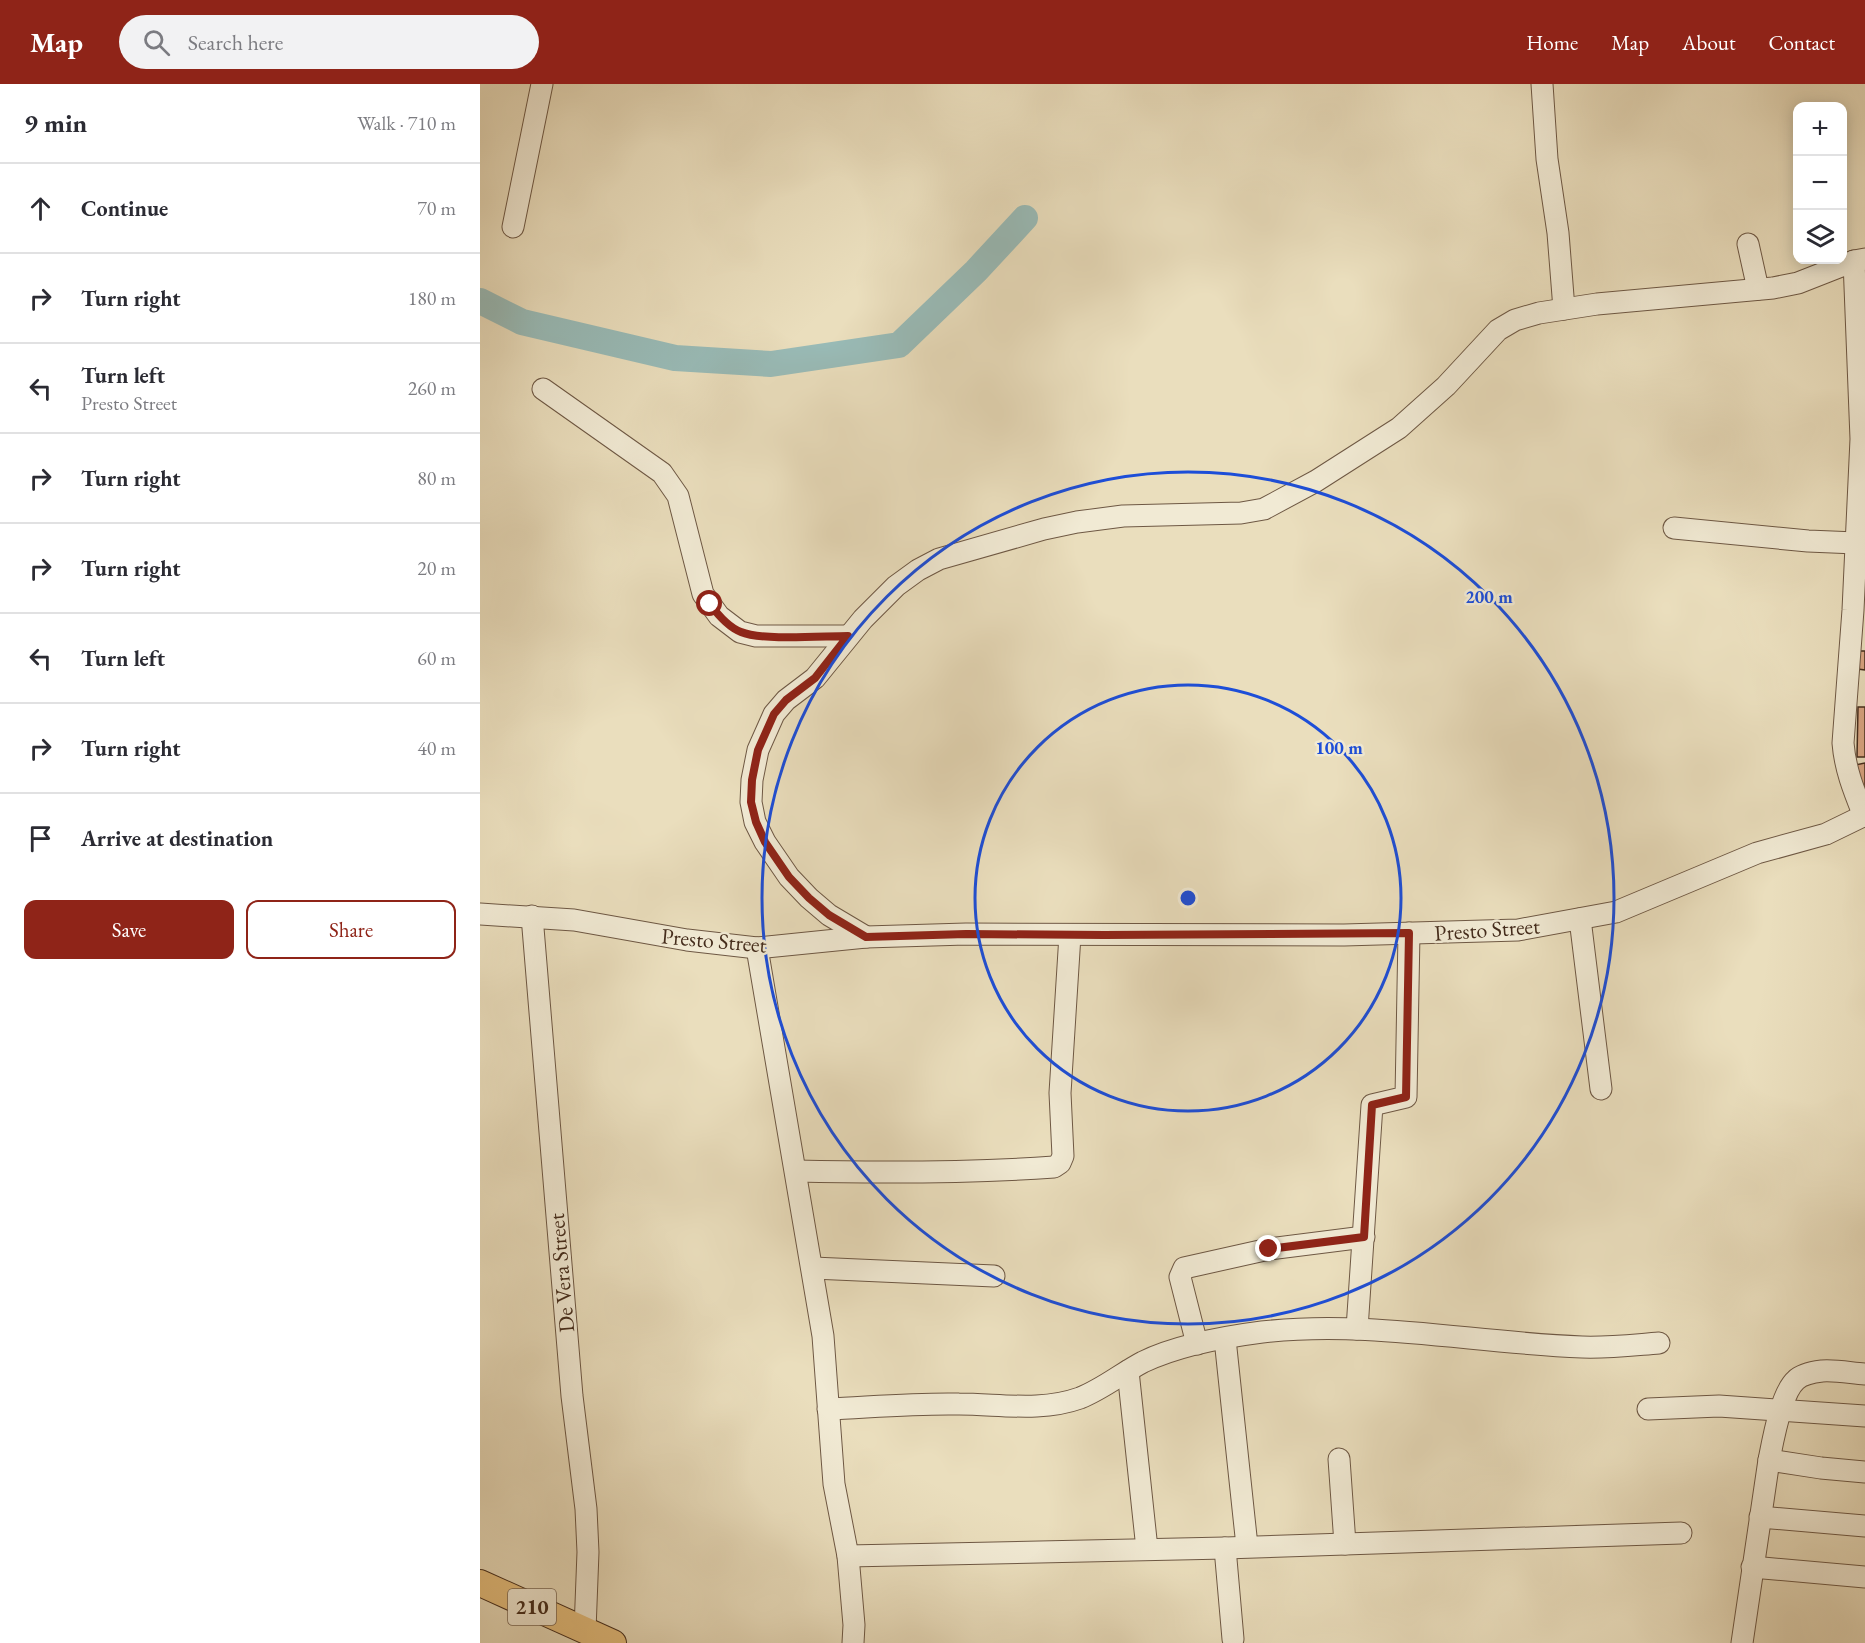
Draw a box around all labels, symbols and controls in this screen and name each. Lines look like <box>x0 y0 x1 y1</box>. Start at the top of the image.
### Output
search box <box>119 15 539 69</box>
text: Map <box>30 24 83 60</box>
icon: search <box>140 26 173 59</box>
text: Search here <box>188 28 283 57</box>
text: Home <box>1526 29 1578 56</box>
text: Map <box>1611 29 1649 56</box>
text: About <box>1682 29 1735 56</box>
text: Contact <box>1768 29 1835 56</box>
map controls <box>1793 102 1847 264</box>
button: + <box>1793 102 1847 156</box>
text: 9 min <box>24 106 87 140</box>
text: Walk · 710 m <box>357 110 456 136</box>
button: − <box>1793 156 1847 210</box>
icon: ahead <box>24 192 57 225</box>
text: Continue <box>81 194 168 223</box>
text: 70 m <box>417 195 456 221</box>
button: layers <box>1793 210 1847 264</box>
icon: right <box>24 282 57 315</box>
text: Turn right <box>81 284 180 313</box>
text: 180 m <box>408 285 456 311</box>
text: Turn left <box>81 361 165 390</box>
icon: left <box>24 372 57 405</box>
text: 260 m <box>408 375 456 401</box>
text: Presto Street <box>81 390 177 416</box>
icon: right <box>24 462 57 495</box>
text: Turn right <box>81 464 180 493</box>
text: 80 m <box>417 465 456 491</box>
icon: right <box>24 552 57 585</box>
text: Turn right <box>81 554 180 583</box>
text: 20 m <box>417 555 456 581</box>
text: 200 m <box>1465 585 1513 608</box>
route start <box>696 590 722 616</box>
icon: left <box>24 642 57 675</box>
text: Turn left <box>81 644 165 673</box>
text: 60 m <box>417 645 456 671</box>
icon: right <box>24 732 57 765</box>
text: Turn right <box>81 734 180 763</box>
text: 40 m <box>417 735 456 761</box>
text: 100 m <box>1315 736 1363 759</box>
icon: arrive <box>24 822 57 855</box>
text: Arrive at destination <box>81 824 273 853</box>
centre of rings <box>1178 888 1198 908</box>
button: Save <box>24 900 234 959</box>
button: Share <box>246 900 456 959</box>
street label: Presto Street <box>1433 911 1541 948</box>
street label: Presto Street <box>660 921 768 960</box>
street label: De Vera Street <box>542 1212 581 1334</box>
route end <box>1255 1235 1281 1261</box>
road number: 210 <box>508 1589 556 1625</box>

